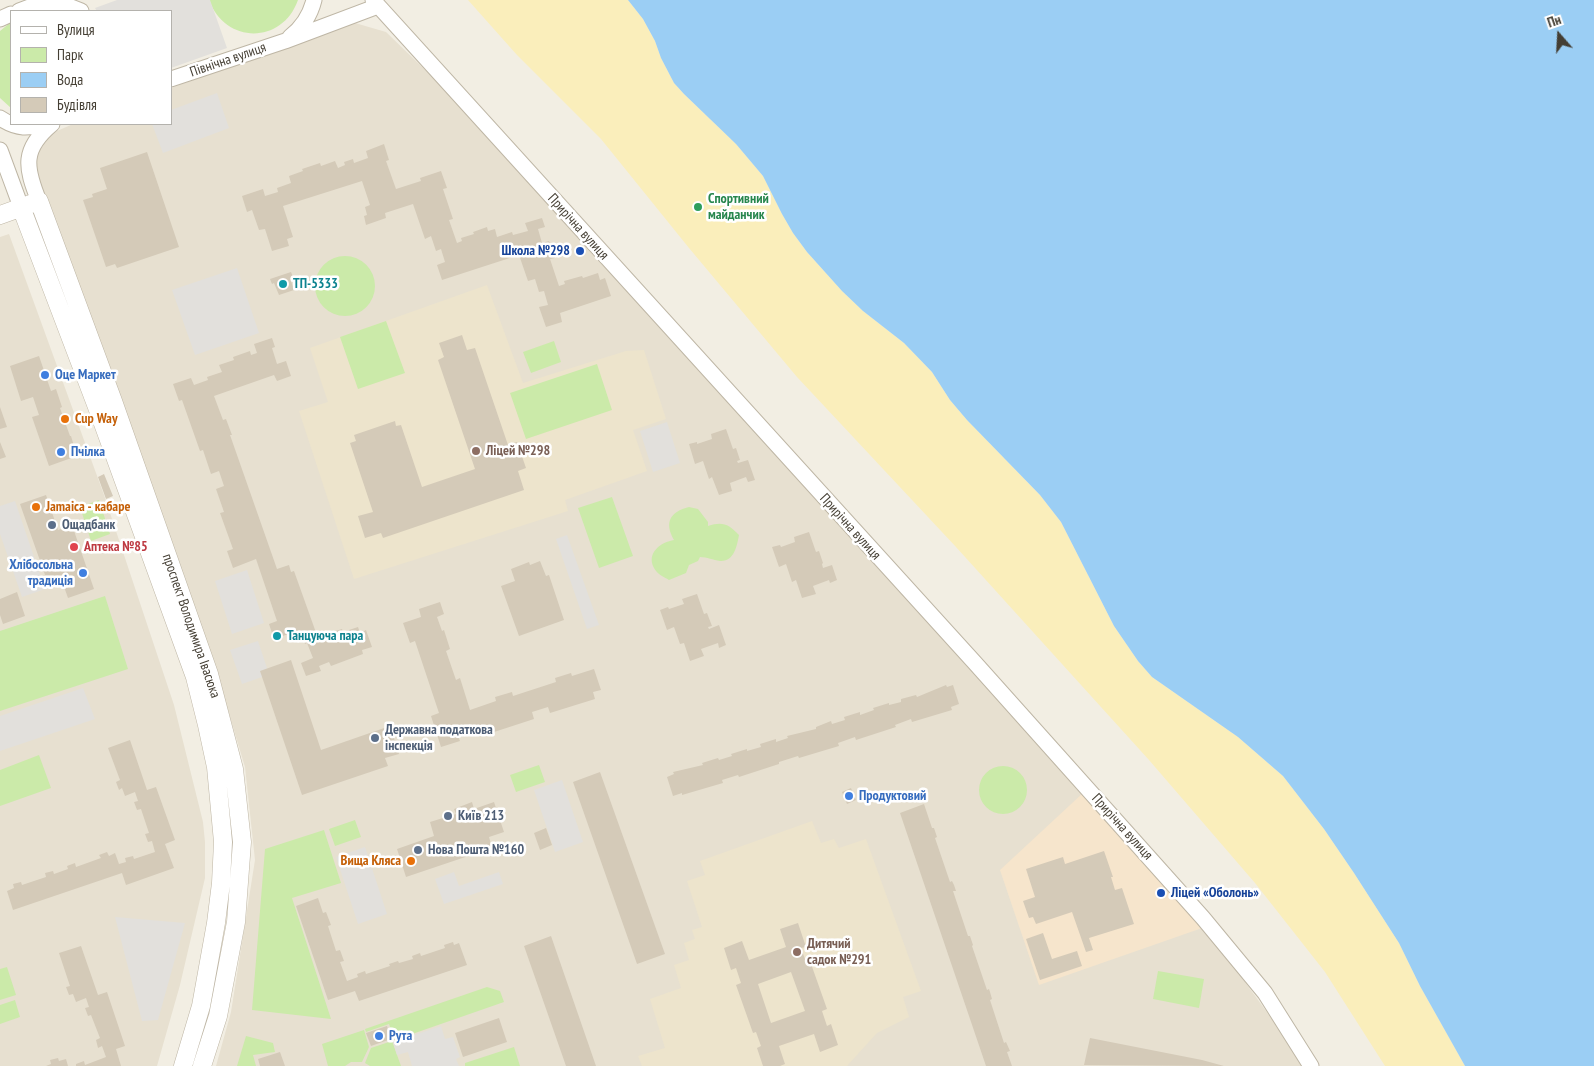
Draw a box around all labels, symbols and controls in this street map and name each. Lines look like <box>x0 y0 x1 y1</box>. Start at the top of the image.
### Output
legend <box>10 10 172 125</box>
north arrow <box>1534 10 1584 60</box>
text: Пн <box>1545 10 1563 32</box>
text: Вулиця <box>57 20 95 39</box>
street label: Північна вулиця <box>188 39 268 81</box>
text: Парк <box>57 45 83 64</box>
text: Вода <box>57 70 83 89</box>
text: Будівля <box>57 95 97 114</box>
street label: Прирічна вулиця <box>544 191 612 263</box>
place label: Спортивний майданчик <box>708 191 769 223</box>
marker: Спортивний майданчик <box>692 201 704 213</box>
place label: Школа №298 <box>502 243 570 259</box>
marker: Школа №298 <box>574 245 586 257</box>
place label: ТП-5333 <box>293 276 338 292</box>
marker: ТП-5333 <box>277 278 289 290</box>
place label: Оце Маркет <box>55 367 116 383</box>
marker: Оце Маркет <box>39 369 51 381</box>
place label: Cup Way <box>75 411 118 427</box>
marker: Cup Way <box>59 413 71 425</box>
place label: Ліцей №298 <box>486 443 550 459</box>
place label: Пчілка <box>71 444 105 460</box>
marker: Ліцей №298 <box>470 445 482 457</box>
marker: Пчілка <box>55 446 67 458</box>
street label: Прирічна вулиця <box>816 491 884 563</box>
place label: Jamaica - кабаре <box>46 499 130 515</box>
marker: Jamaica - кабаре <box>30 501 42 513</box>
place label: Ощадбанк <box>62 517 115 533</box>
marker: Ощадбанк <box>46 519 58 531</box>
place label: Аптека №85 <box>84 539 148 555</box>
marker: Аптека №85 <box>68 541 80 553</box>
street label: проспект Володимира Івасюка <box>158 552 224 700</box>
place label: Хлібосольна традиція <box>9 557 73 590</box>
marker: Хлібосольна традиція <box>77 567 89 579</box>
place label: Танцуюча пара <box>287 628 363 644</box>
marker: Танцуюча пара <box>271 630 283 642</box>
place label: Державна податкова інспекція <box>385 722 493 754</box>
marker: Державна податкова інспекція <box>369 732 381 744</box>
place label: Продуктовий <box>859 788 926 804</box>
marker: Продуктовий <box>843 790 855 802</box>
street label: Прирічна вулиця <box>1088 791 1156 863</box>
place label: Київ 213 <box>458 808 504 824</box>
marker: Київ 213 <box>442 810 454 822</box>
place label: Нова Пошта №160 <box>428 842 524 858</box>
marker: Нова Пошта №160 <box>412 844 424 856</box>
place label: Вища Кляса <box>341 853 401 869</box>
marker: Вища Кляса <box>405 855 417 867</box>
place label: Ліцей «Оболонь» <box>1171 885 1259 901</box>
marker: Ліцей «Оболонь» <box>1155 887 1167 899</box>
place label: Дитячий садок №291 <box>807 936 871 969</box>
marker: Дитячий садок №291 <box>791 946 803 958</box>
place label: Рута <box>389 1028 412 1044</box>
marker: Рута <box>373 1030 385 1042</box>

